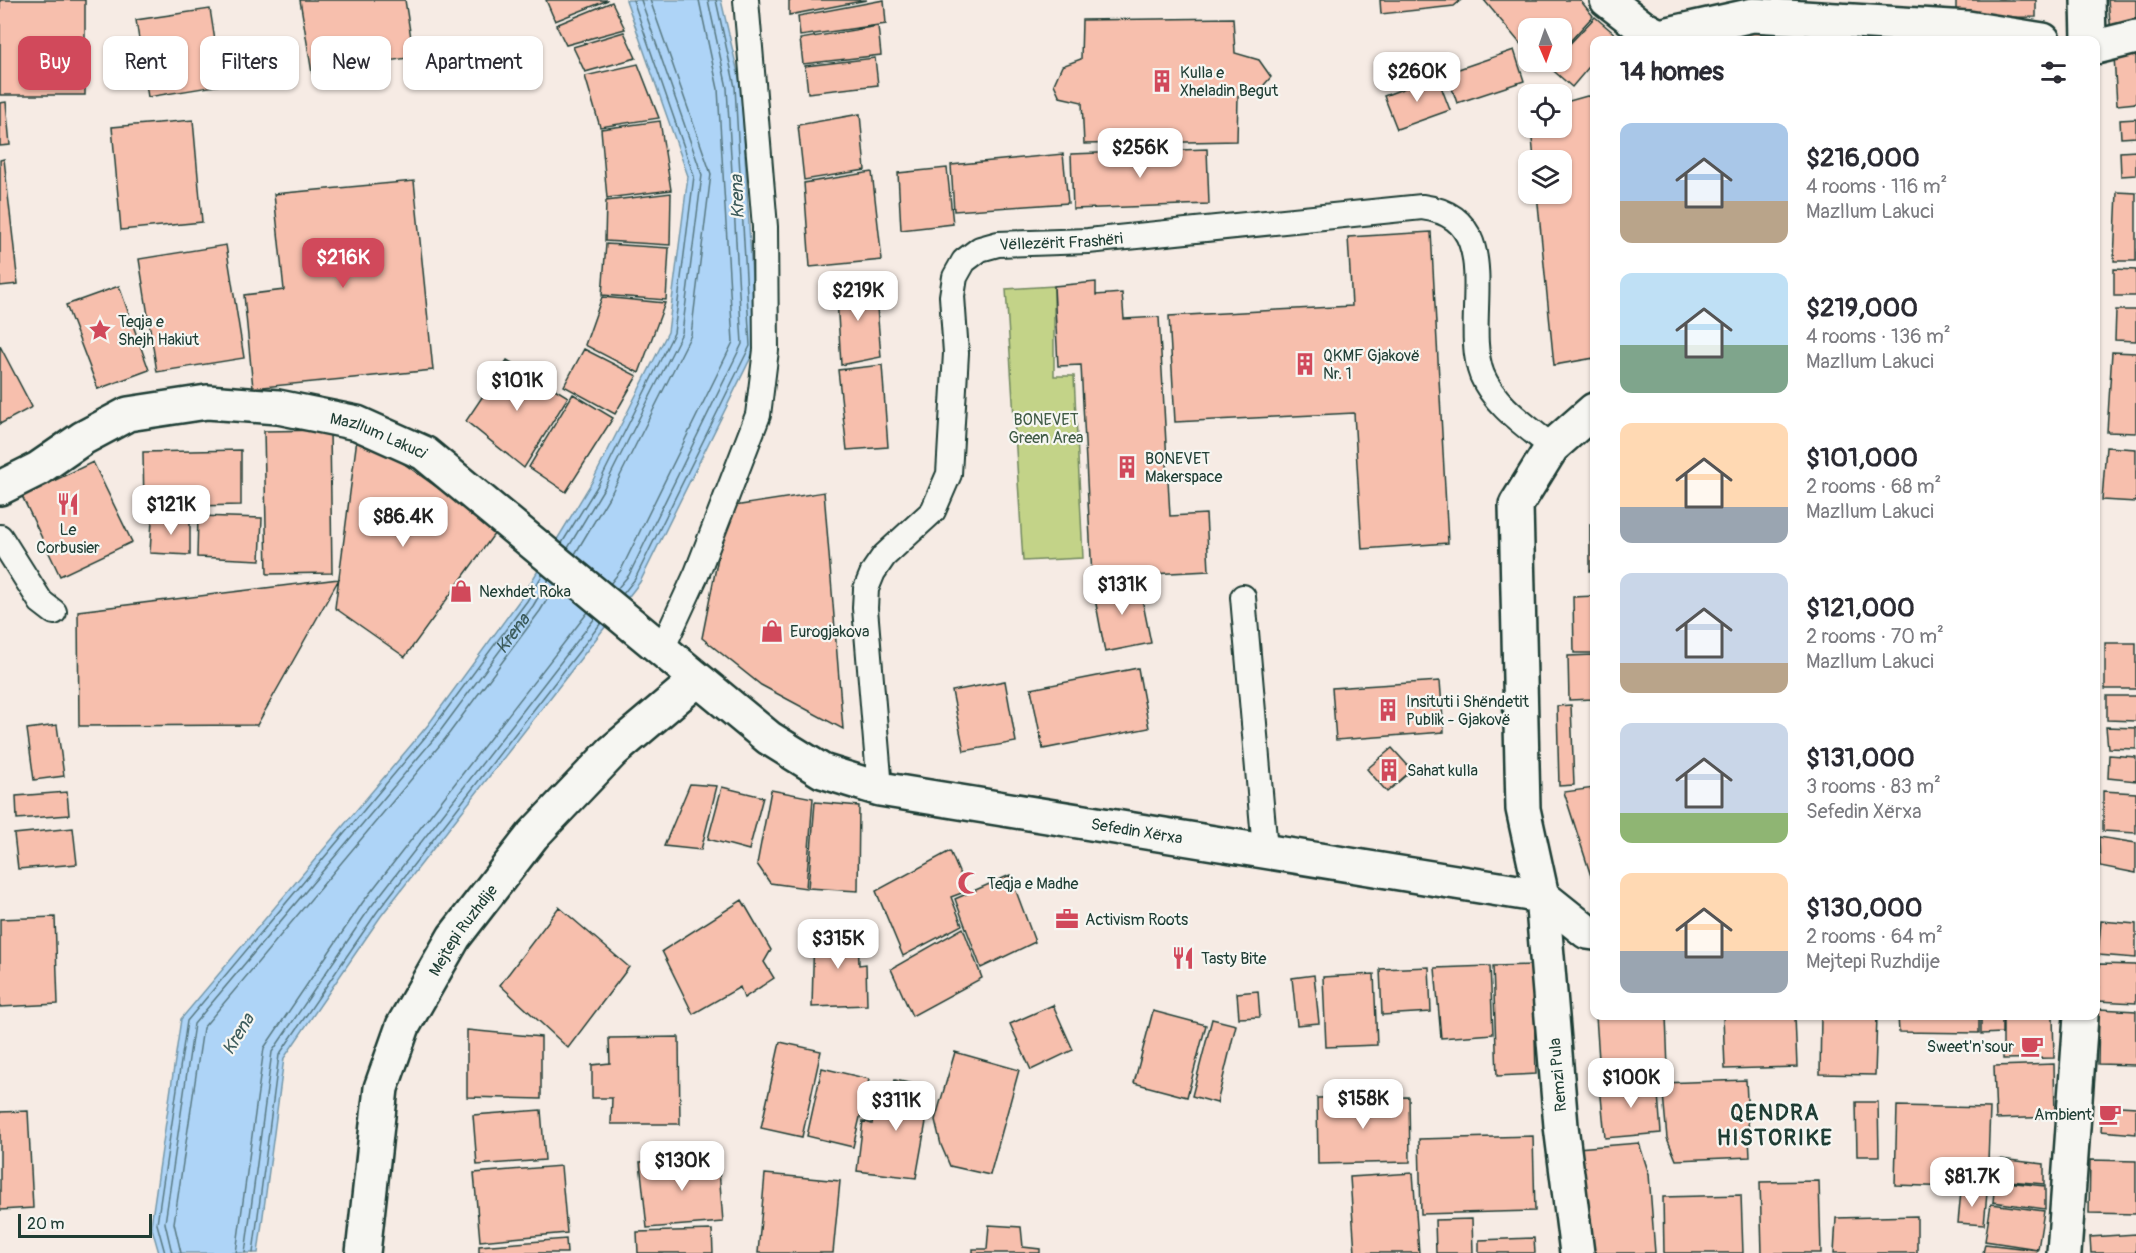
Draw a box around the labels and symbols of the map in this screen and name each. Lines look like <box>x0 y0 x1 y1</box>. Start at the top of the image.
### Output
north arrow <box>1518 18 1572 72</box>
pin: $260K <box>1375 52 1459 103</box>
place label: Kulla e Xheladin Begut <box>1180 63 1279 101</box>
building icon: Kulla e Xheladin Begut <box>1149 68 1175 94</box>
pin: $256K <box>1098 128 1182 179</box>
water label: Krena <box>725 173 750 219</box>
street label: Vëllezërit Frashëri <box>999 229 1124 255</box>
pin: $216K <box>301 238 385 289</box>
pin: $219K <box>816 271 900 322</box>
place label: Teqja e Shejh Hakiut <box>118 312 200 350</box>
place icon: Teqja e Shejh Hakiut <box>87 317 113 343</box>
place label: QKMF Gjakovë Nr. 1 <box>1323 346 1420 384</box>
building icon: QKMF Gjakovë Nr. 1 <box>1292 351 1318 377</box>
pin: $101K <box>475 361 559 412</box>
street label: Mazllum Lakuci <box>328 409 431 463</box>
park label: BONEVET Green Area <box>1008 410 1084 448</box>
place label: BONEVET Makerspace <box>1145 449 1223 487</box>
building icon: BONEVET Makerspace <box>1114 454 1140 480</box>
pin: $121K <box>129 485 213 536</box>
restaurant icon: Le Corbusier <box>55 491 81 517</box>
pin: $86.4K <box>354 497 452 548</box>
place label: Le Corbusier <box>36 520 100 558</box>
pin: $131K <box>1080 565 1164 616</box>
shop icon: Nexhdet Roka <box>448 578 474 604</box>
place label: Nexhdet Roka <box>479 582 571 602</box>
water label: Krena <box>491 608 536 658</box>
shop icon: Eurogjakova <box>759 618 785 644</box>
place label: Eurogjakova <box>790 622 869 642</box>
place label: Insituti i Shëndetit Publik - Gjakovë <box>1406 692 1529 730</box>
building icon: Insituti i Shëndetit Publik - Gjakovë <box>1375 697 1401 723</box>
building icon: Sahat kulla <box>1376 757 1402 783</box>
place label: Sahat kulla <box>1407 761 1478 781</box>
street label: Sefedin Xërxa <box>1089 814 1184 849</box>
mosque icon: Teqja e Madhe <box>956 870 982 896</box>
place label: Teqja e Madhe <box>987 874 1079 894</box>
street label: Mejtepi Ruzhdije <box>425 881 502 980</box>
office icon: Activism Roots <box>1054 906 1080 932</box>
place label: Activism Roots <box>1085 910 1188 930</box>
pin: $315K <box>796 919 880 970</box>
restaurant icon: Tasty Bite <box>1170 945 1196 971</box>
place label: Tasty Bite <box>1201 949 1267 969</box>
water label: Krena <box>217 1008 260 1059</box>
cafe icon: Sweet'n'sour <box>2019 1033 2045 1059</box>
street label: Remzi Pula <box>1545 1037 1571 1113</box>
place label: Sweet'n'sour <box>1927 1037 2014 1057</box>
pin: $100K <box>1589 1058 1673 1109</box>
pin: $158K <box>1321 1079 1405 1130</box>
pin: $311K <box>854 1081 938 1132</box>
district label: QENDRA HISTORIKE <box>1717 1099 1833 1152</box>
cafe icon: Ambient <box>2097 1101 2123 1127</box>
place label: Ambient <box>2034 1105 2093 1125</box>
pin: $130K <box>640 1141 724 1192</box>
pin: $81.7K <box>1923 1157 2021 1208</box>
scale bar <box>18 1211 152 1238</box>

